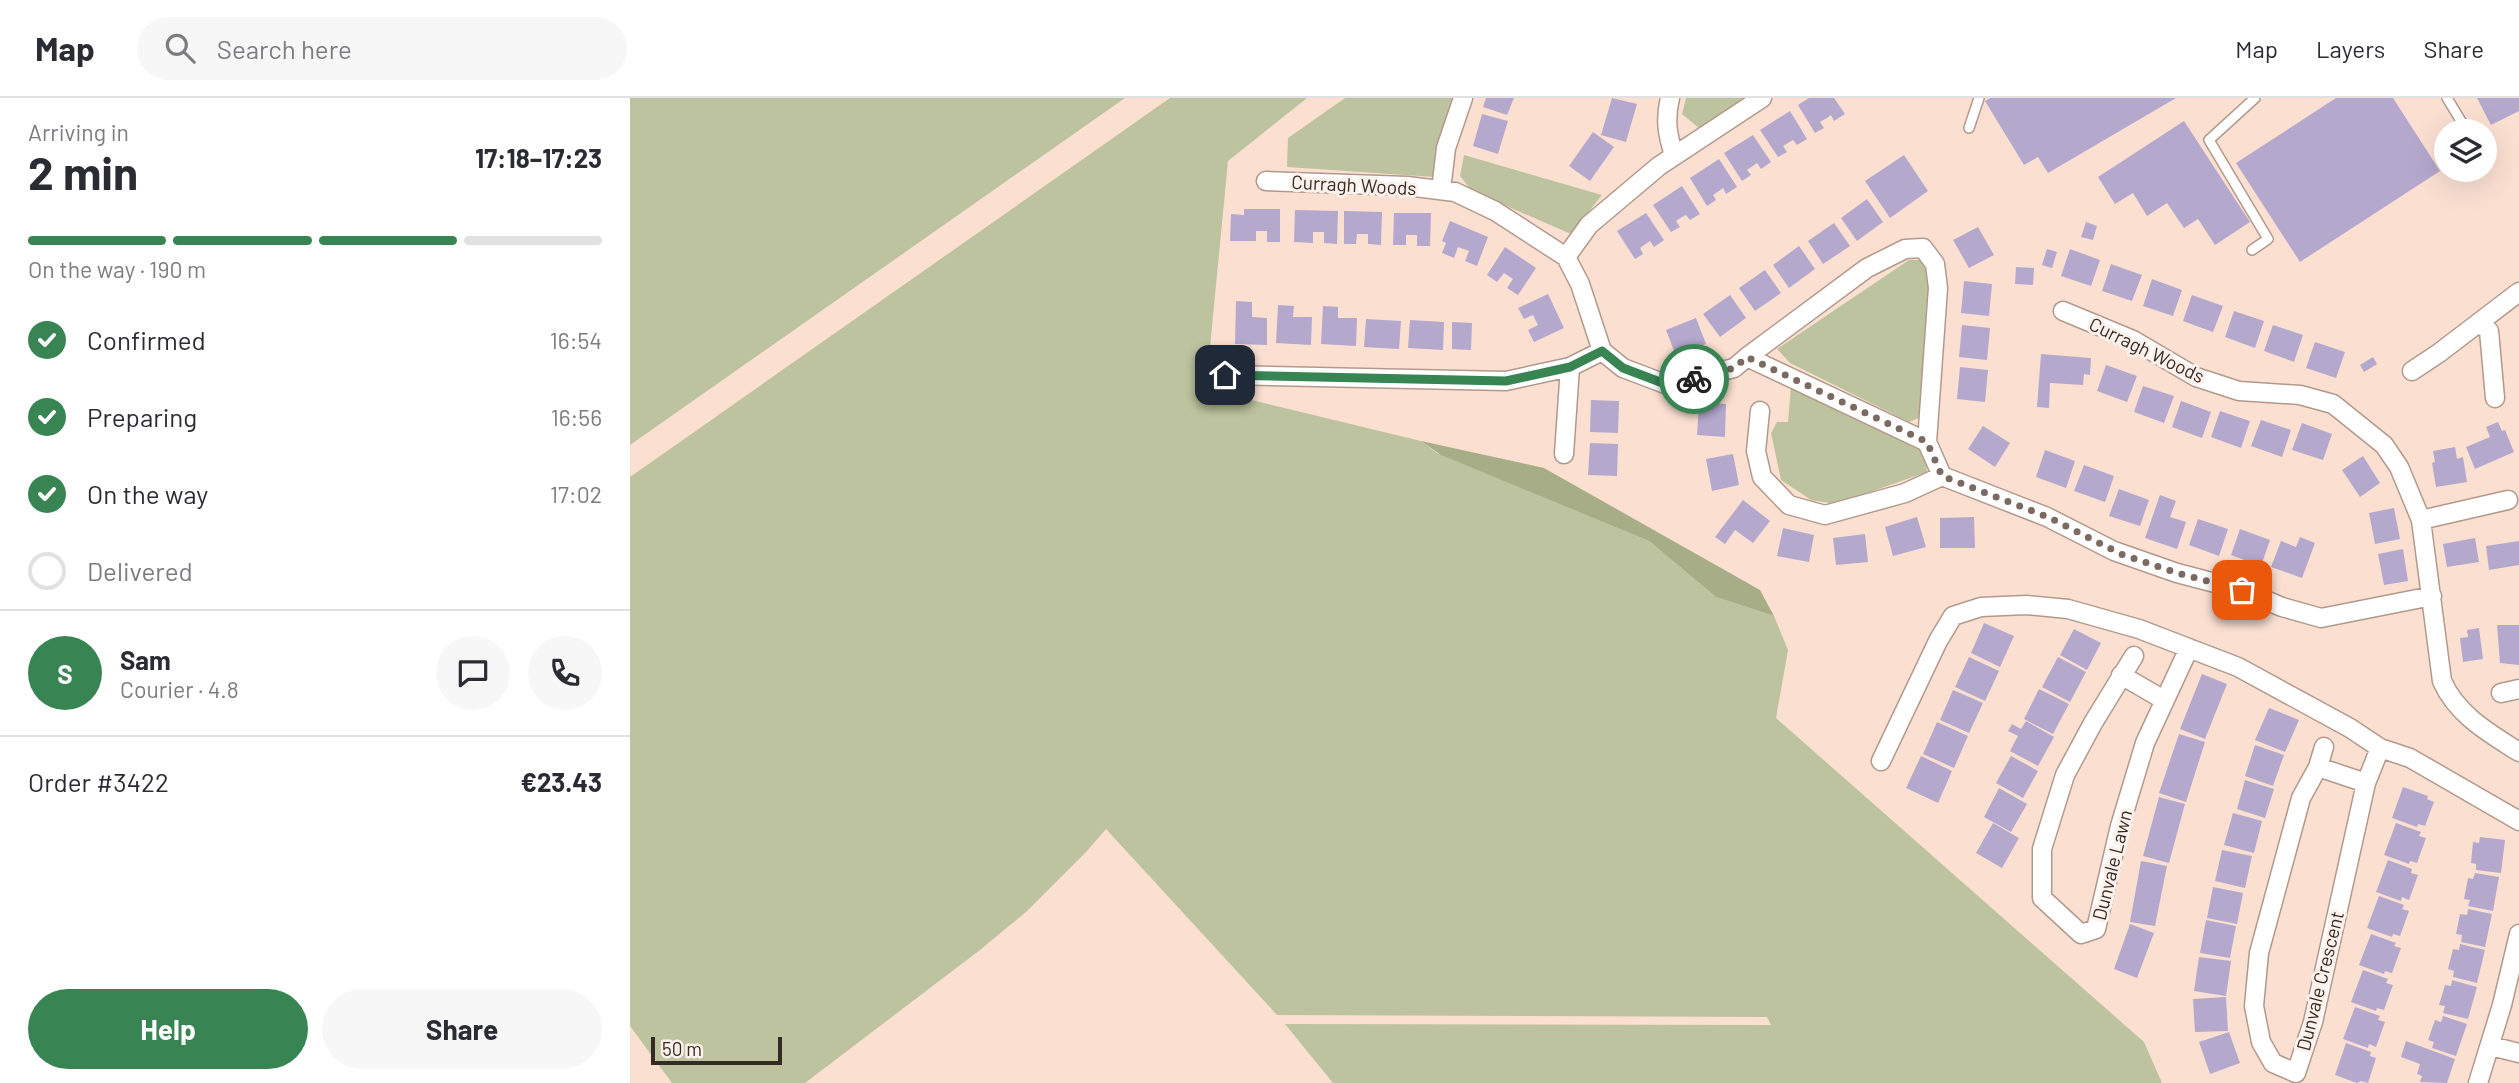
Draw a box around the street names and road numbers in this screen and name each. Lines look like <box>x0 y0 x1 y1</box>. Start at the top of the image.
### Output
street label: Curragh Woods <box>1291 170 1417 199</box>
street label: Curragh Woods <box>2086 312 2209 387</box>
street label: Dunvale Lawn <box>2087 807 2136 922</box>
street label: Dunvale Crescent <box>2291 909 2348 1053</box>

